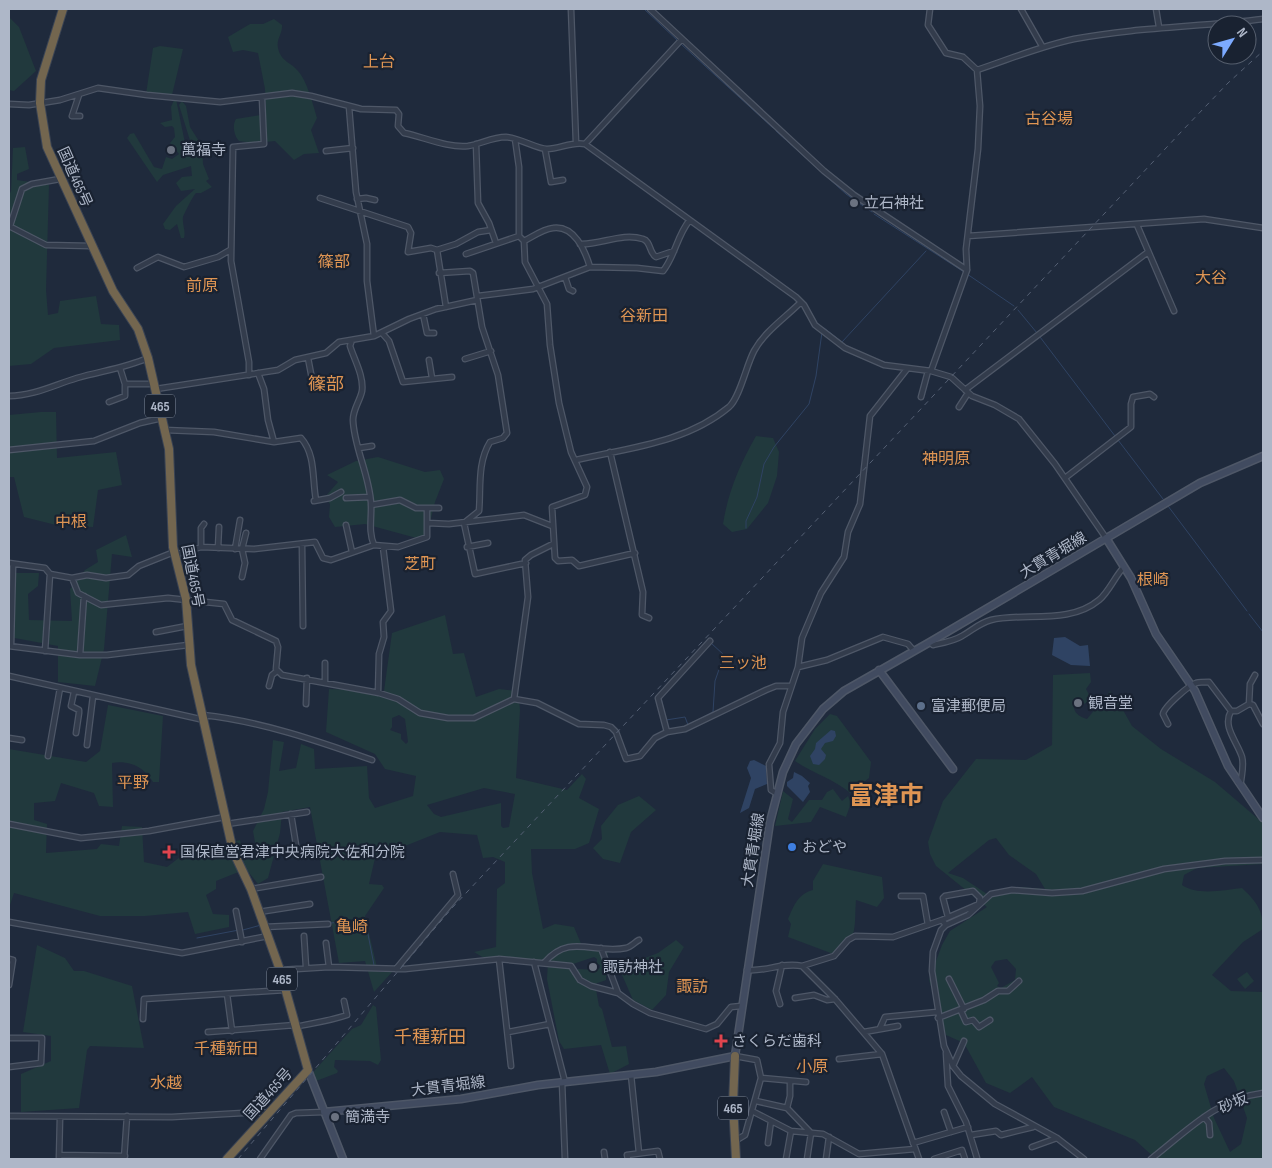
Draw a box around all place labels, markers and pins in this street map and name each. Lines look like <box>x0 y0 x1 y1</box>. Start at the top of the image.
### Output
place label: 萬福寺 <box>181 141 226 160</box>
marker: 萬福寺 <box>165 144 177 156</box>
place label: 立石神社 <box>864 194 924 213</box>
marker: 立石神社 <box>848 197 860 209</box>
place label: 観音堂 <box>1088 694 1133 713</box>
place label: 富津郵便局 <box>931 697 1006 716</box>
marker: 観音堂 <box>1072 697 1084 709</box>
marker: 富津郵便局 <box>915 700 927 712</box>
place label: おどや <box>802 838 847 857</box>
marker: おどや <box>786 841 798 853</box>
place label: 国保直営君津中央病院大佐和分院 <box>180 843 405 862</box>
marker: 国保直営君津中央病院大佐和分院 <box>162 845 176 859</box>
place label: 諏訪神社 <box>603 958 663 977</box>
marker: 諏訪神社 <box>587 961 599 973</box>
place label: さくらだ歯科 <box>732 1032 822 1051</box>
marker: さくらだ歯科 <box>714 1034 728 1048</box>
place label: 簡満寺 <box>345 1108 390 1127</box>
marker: 簡満寺 <box>329 1111 341 1123</box>

